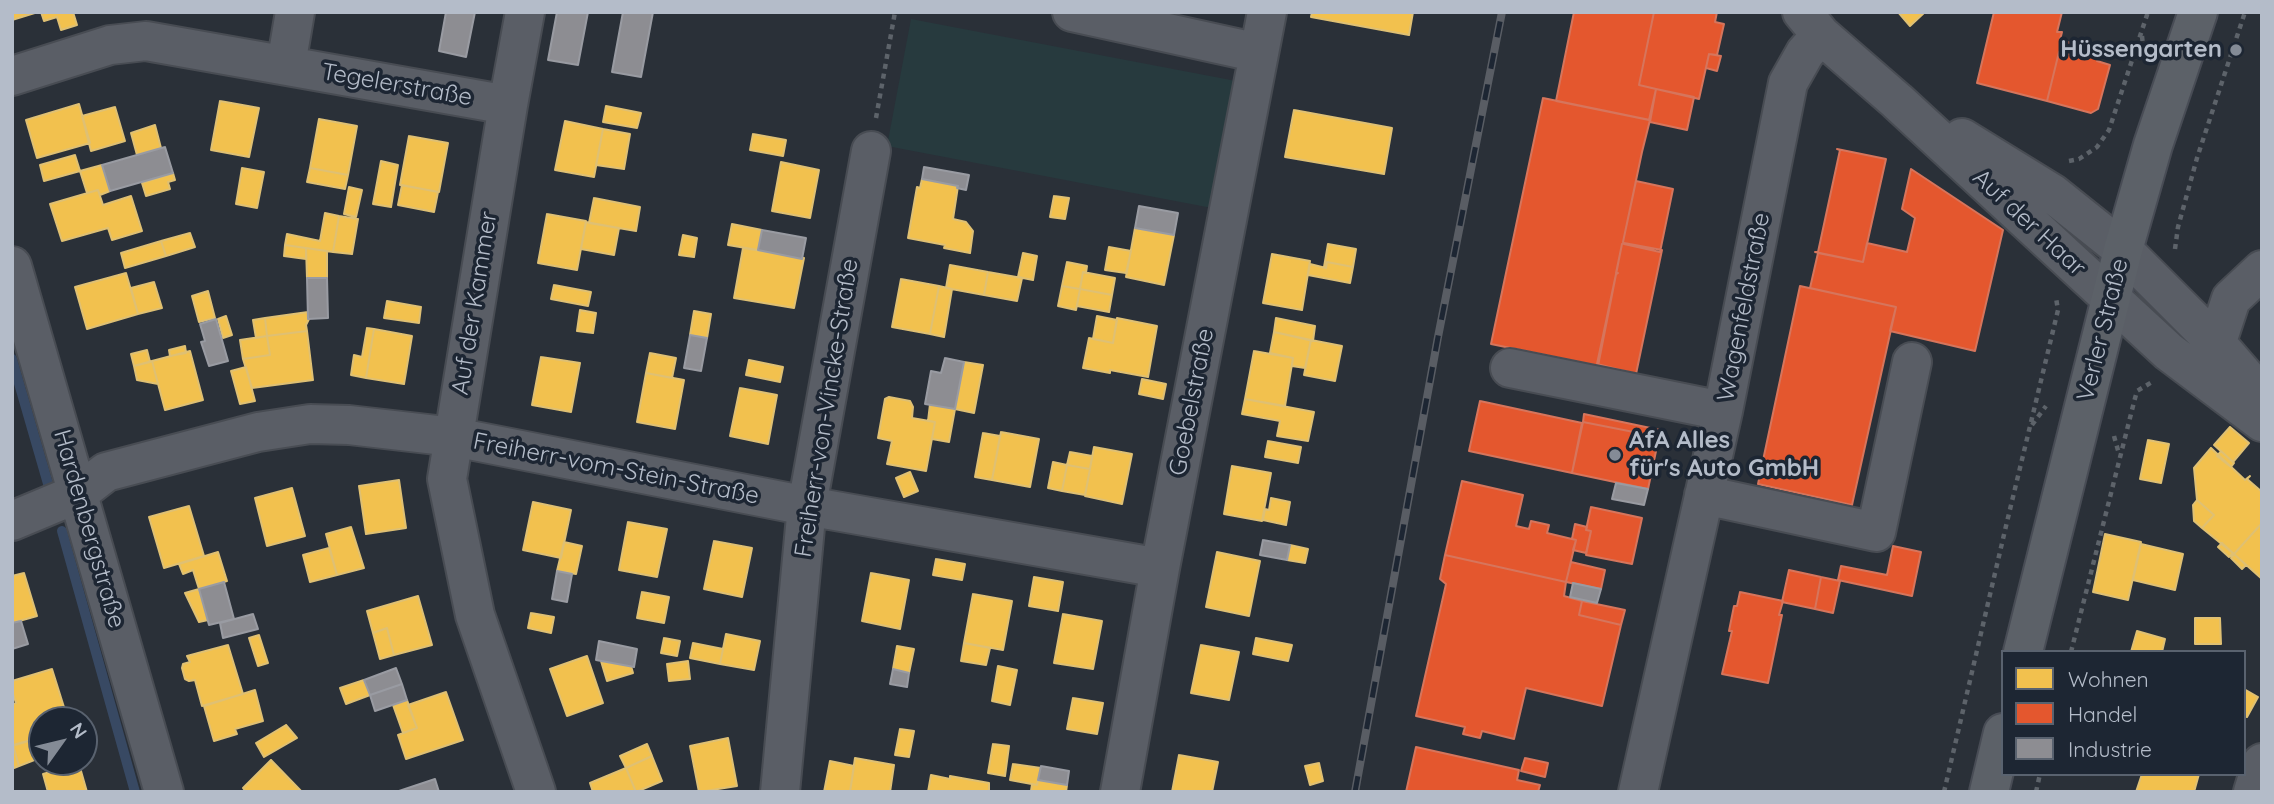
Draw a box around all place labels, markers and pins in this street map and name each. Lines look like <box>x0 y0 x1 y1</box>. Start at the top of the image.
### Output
place label: Hüssengarten <box>2060 36 2222 64</box>
marker: Hüssengarten <box>2228 42 2244 58</box>
place label: AfA Alles für's Auto GmbH <box>1629 427 1819 483</box>
marker: AfA Alles für's Auto GmbH <box>1607 447 1623 463</box>

